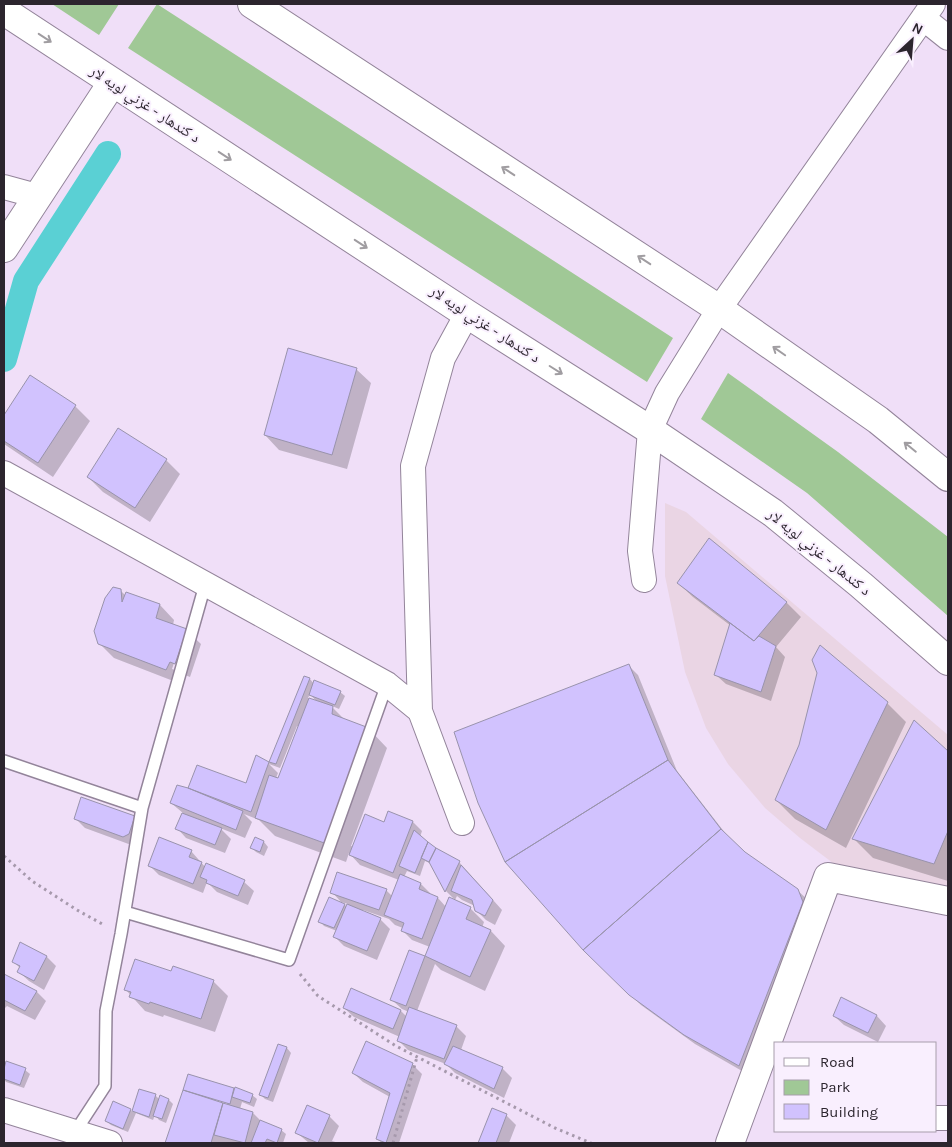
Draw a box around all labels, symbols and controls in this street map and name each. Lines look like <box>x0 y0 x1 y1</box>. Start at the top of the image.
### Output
north arrow <box>887 15 937 65</box>
text: N <box>909 19 926 39</box>
one-way arrow <box>37 33 51 43</box>
street label: د کندهار - غزني لويه لار <box>84 61 204 149</box>
one-way arrow <box>217 151 231 161</box>
one-way arrow <box>502 166 516 176</box>
one-way arrow <box>353 240 367 250</box>
one-way arrow <box>638 255 652 265</box>
street label: د کندهار - غزني لويه لار <box>424 281 544 369</box>
one-way arrow <box>772 346 786 356</box>
one-way arrow <box>549 365 563 375</box>
one-way arrow <box>904 441 917 452</box>
street label: د کندهار - غزني لويه لار <box>761 504 874 601</box>
legend <box>774 1042 937 1132</box>
text: Road <box>820 1053 855 1071</box>
text: Park <box>820 1078 850 1096</box>
text: Building <box>820 1103 878 1121</box>

